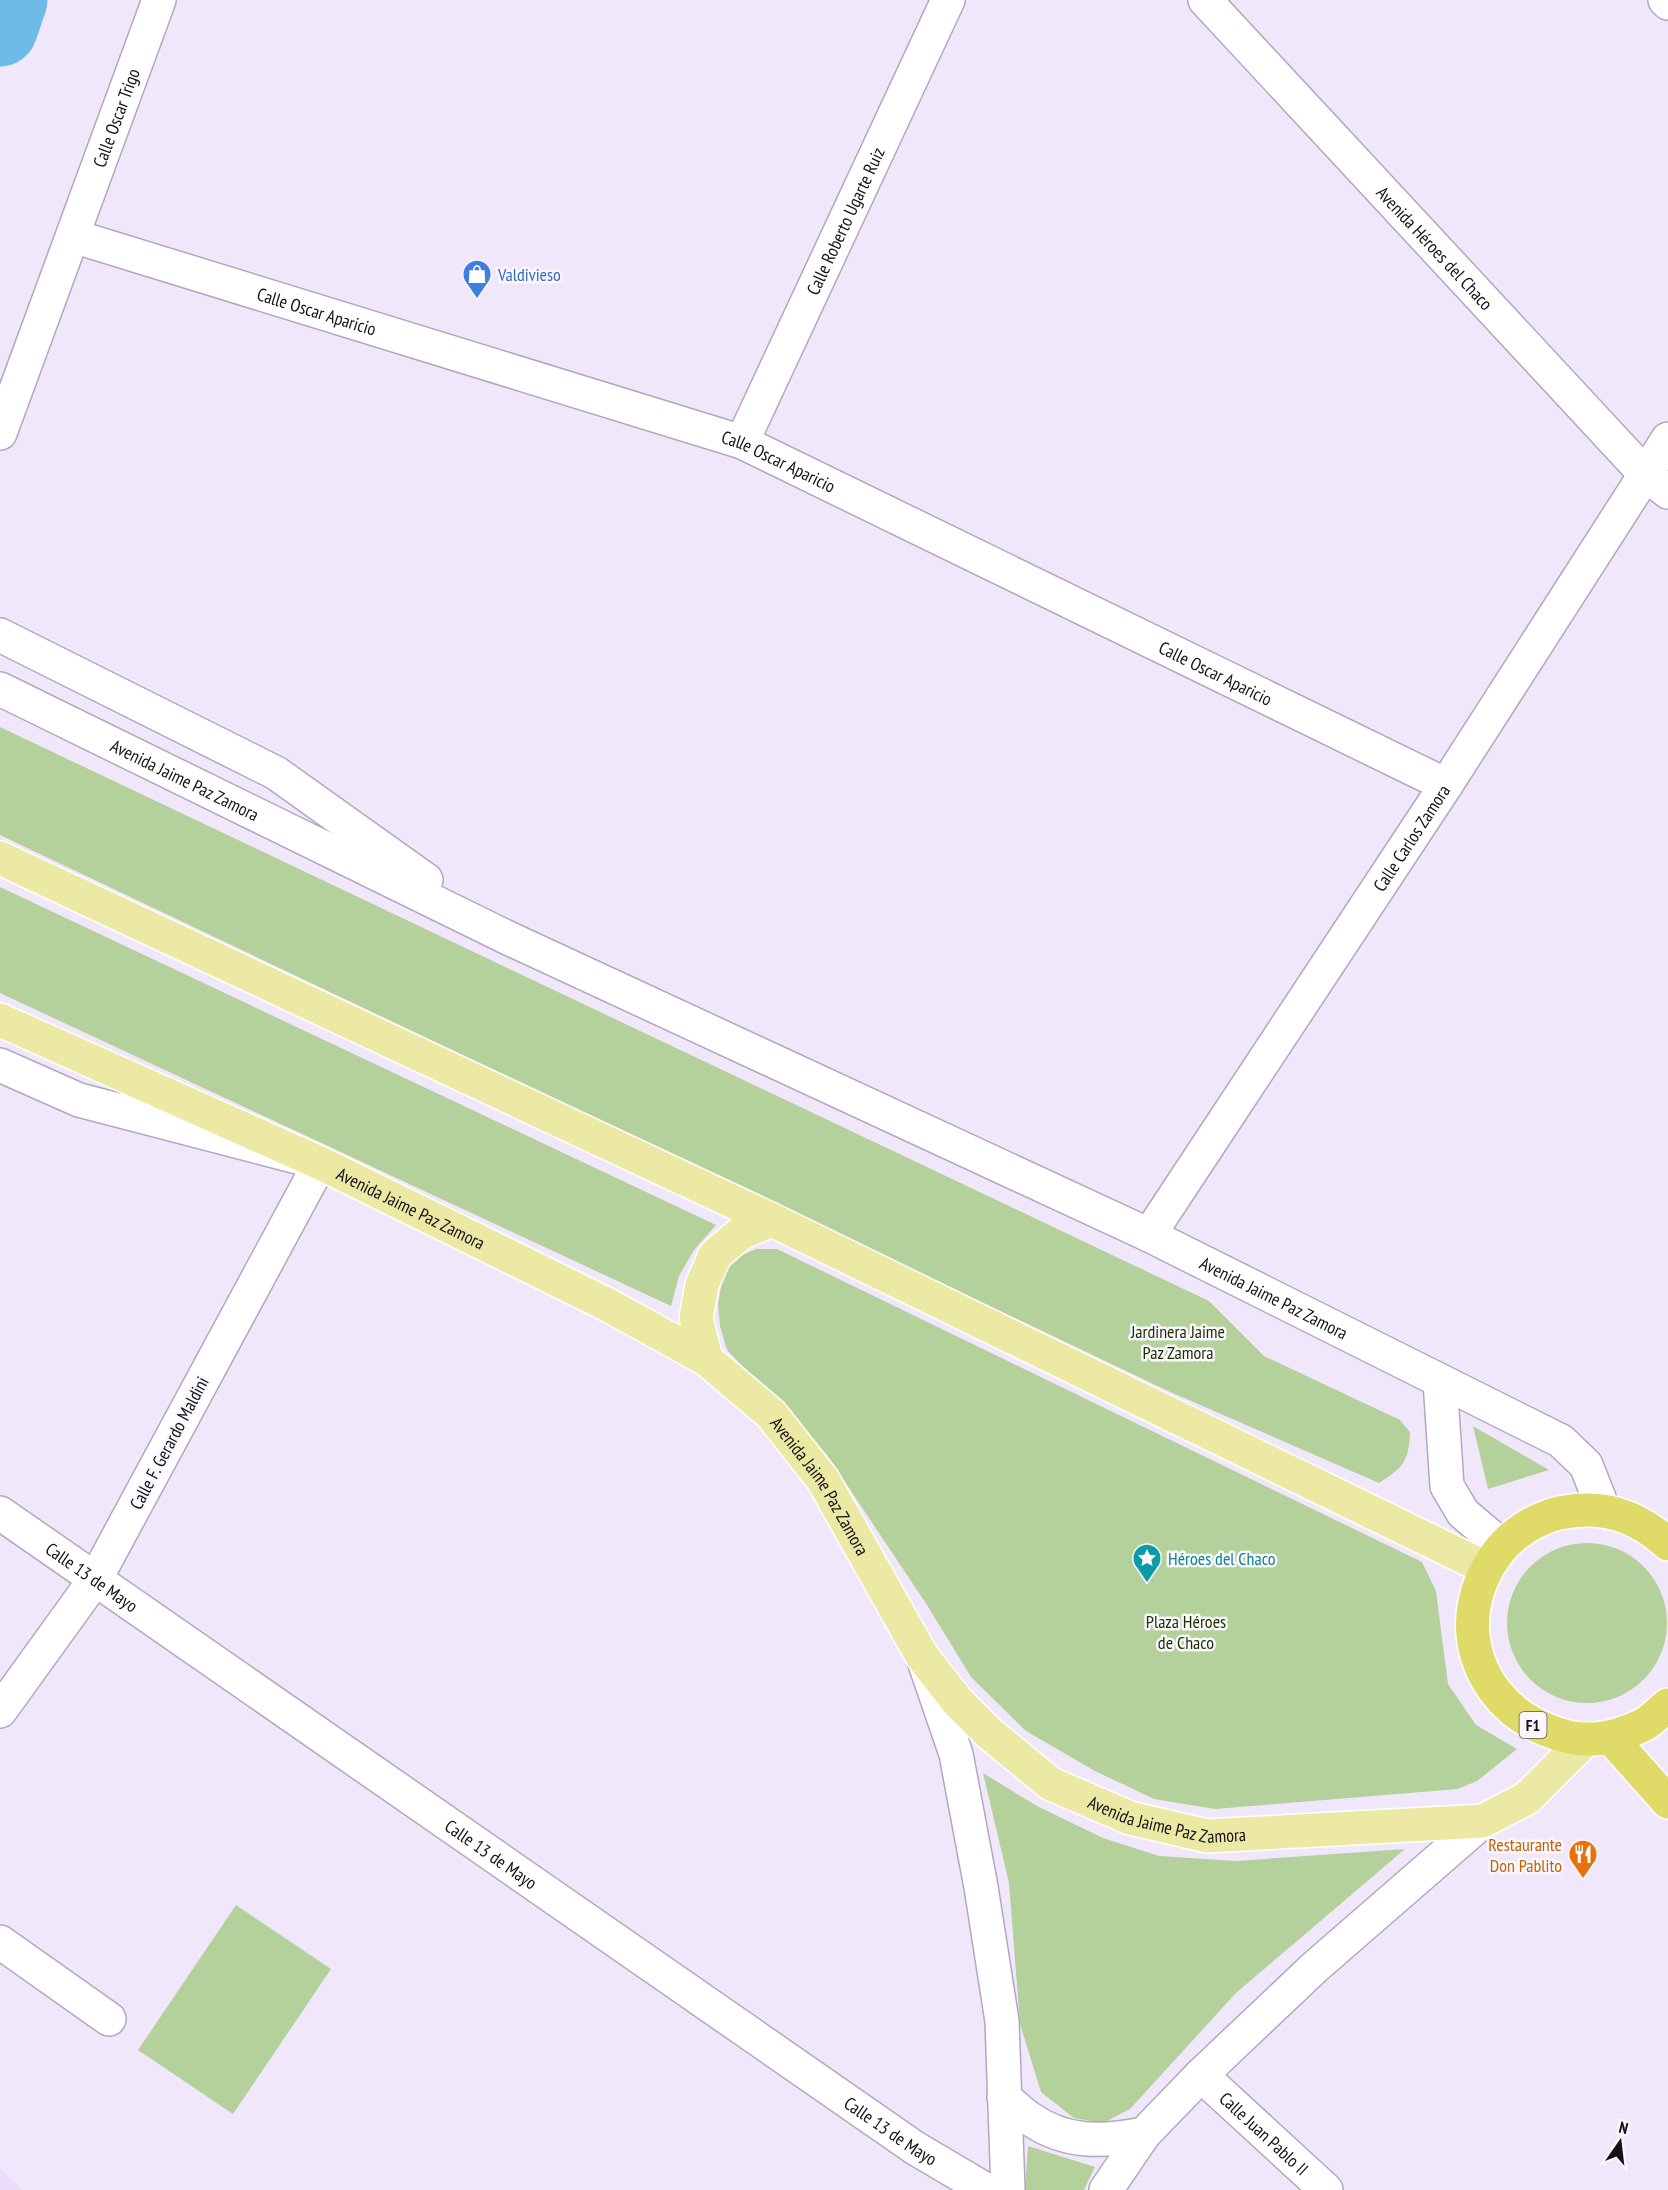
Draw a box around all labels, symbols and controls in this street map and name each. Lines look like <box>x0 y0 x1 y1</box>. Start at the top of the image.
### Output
street label: Calle Oscar Trigo <box>87 65 145 170</box>
street label: Calle Roberto Ugarte Ruiz <box>801 143 889 298</box>
street label: Avenida Héroes del Chaco <box>1372 181 1498 315</box>
shop icon: Valdivieso <box>461 258 493 300</box>
place label: Valdivieso <box>497 263 561 286</box>
street label: Calle Oscar Aparicio <box>254 282 379 340</box>
street label: Calle Oscar Aparicio <box>719 425 840 497</box>
street label: Calle Oscar Aparicio <box>1155 635 1276 710</box>
street label: Avenida Jaime Paz Zamora <box>107 734 263 826</box>
street label: Calle Carlos Zamora <box>1368 780 1455 895</box>
street label: Avenida Jaime Paz Zamora <box>333 1162 489 1254</box>
street label: Avenida Jaime Paz Zamora <box>1196 1251 1352 1344</box>
park label: Jardinera Jaime Paz Zamora <box>1130 1320 1225 1364</box>
street label: Calle F. Gerardo Maldini <box>124 1373 214 1513</box>
street label: Avenida Jaime Paz Zamora <box>766 1412 874 1559</box>
street label: Calle 13 de Mayo <box>41 1537 143 1617</box>
place icon: Héroes del Chaco <box>1131 1542 1163 1584</box>
place label: Héroes del Chaco <box>1168 1547 1276 1570</box>
park label: Plaza Héroes de Chaco <box>1146 1610 1226 1654</box>
road number: F1 <box>1520 1712 1546 1738</box>
street label: Avenida Jaime Paz Zamora <box>1085 1790 1247 1847</box>
street label: Calle 13 de Mayo <box>441 1814 542 1894</box>
place label: Restaurante Don Pablito <box>1488 1833 1562 1877</box>
restaurant icon: Restaurante Don Pablito <box>1567 1838 1599 1880</box>
street label: Calle Juan Pablo II <box>1215 2087 1314 2180</box>
street label: Calle 13 de Mayo <box>840 2091 942 2170</box>
north arrow <box>1590 2112 1650 2172</box>
text: N <box>1617 2117 1630 2138</box>

